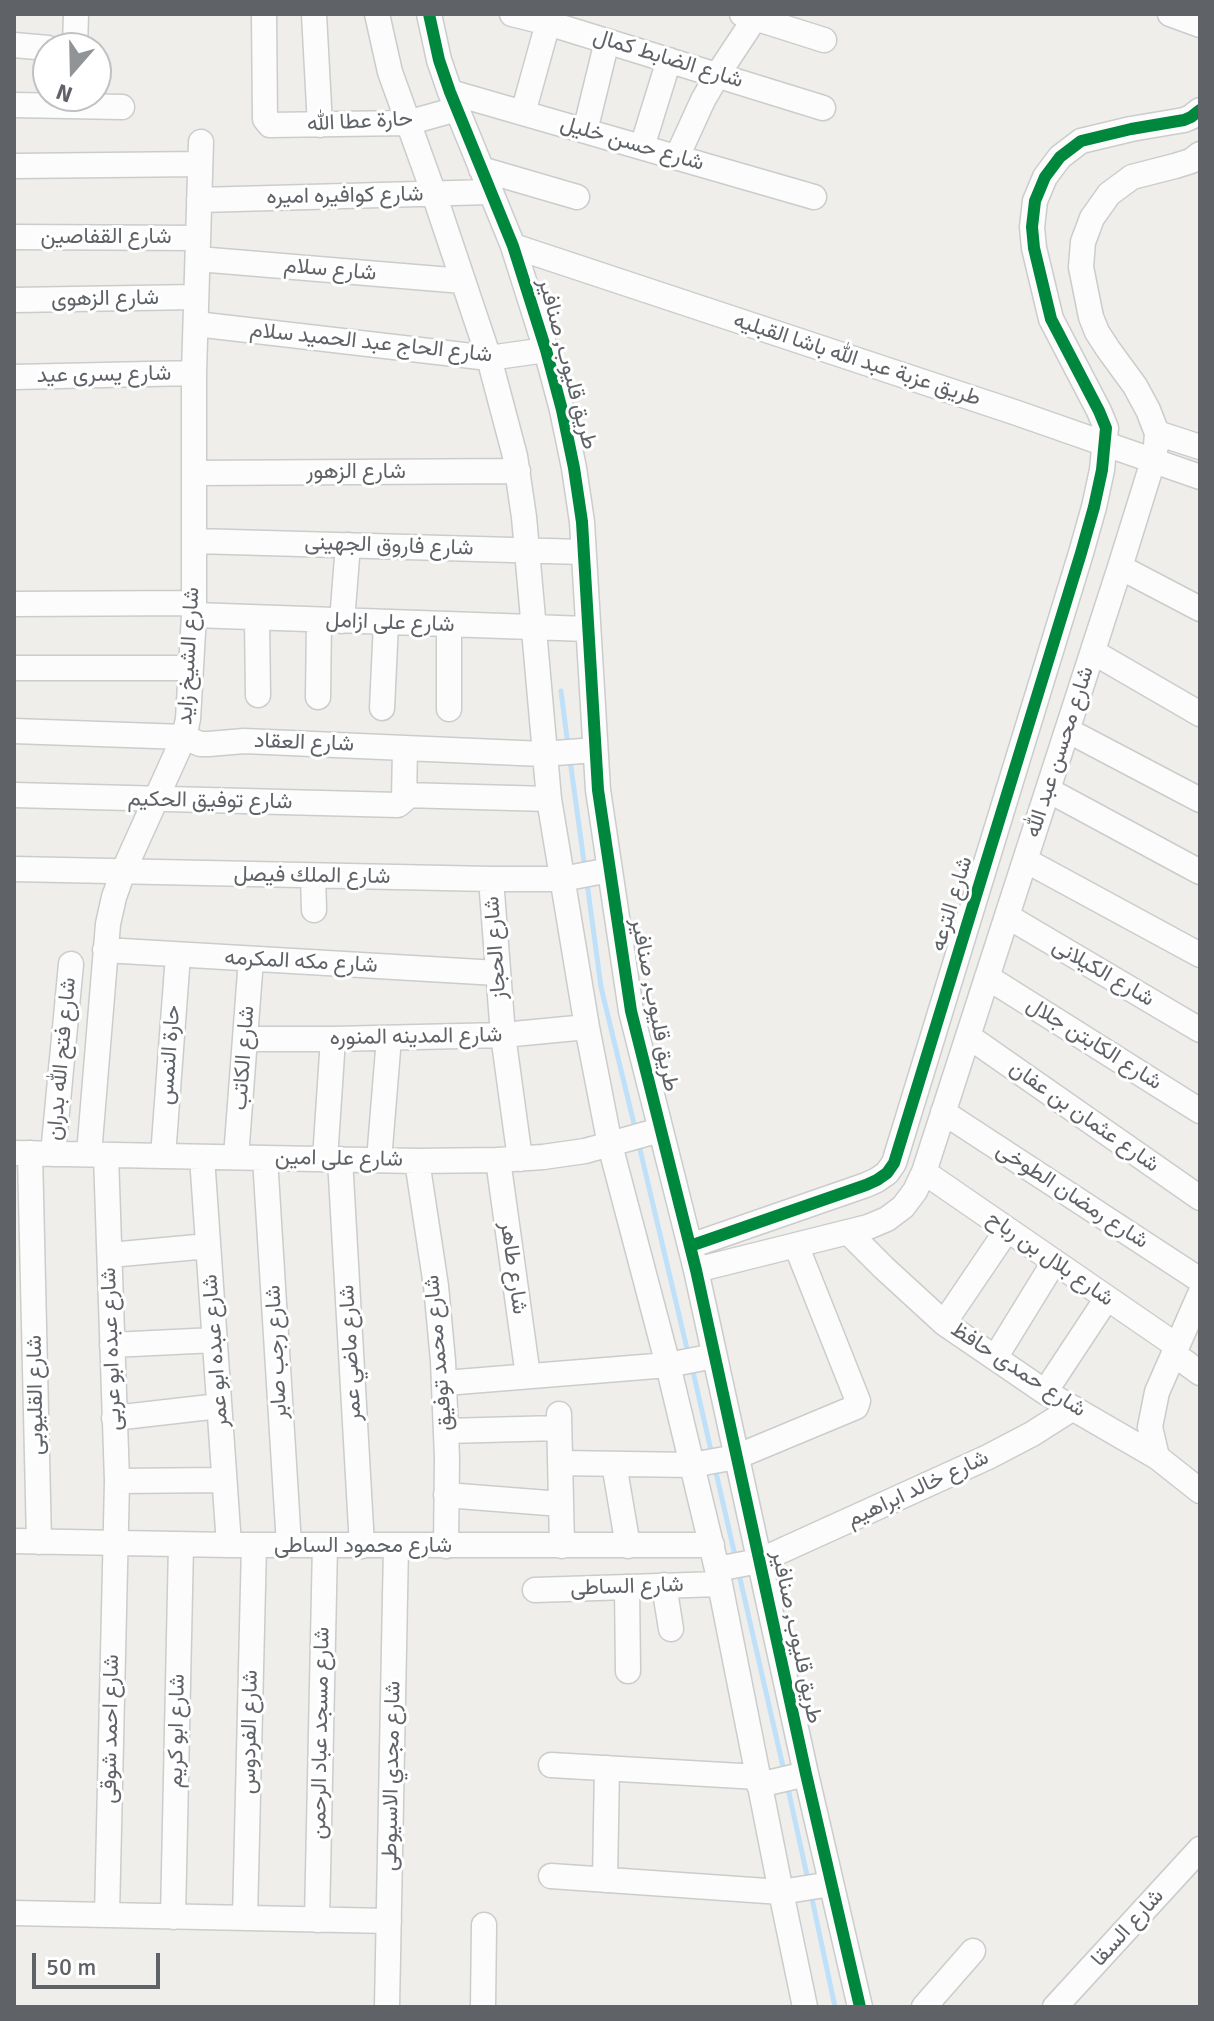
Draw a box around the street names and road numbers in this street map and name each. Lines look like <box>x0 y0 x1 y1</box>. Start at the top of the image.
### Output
street label: شارع الضابط كمال <box>590 24 746 94</box>
street label: حارة عطا الله <box>306 106 414 138</box>
street label: شارع حسن خليل <box>557 111 707 177</box>
street label: شارع كوافيره اميره <box>266 181 424 211</box>
street label: شارع القفاصين <box>40 224 172 250</box>
street label: شارع سلام <box>283 253 377 287</box>
street label: طريق قليوب, صنافير <box>531 275 603 453</box>
street label: شارع الزهوى <box>51 285 159 313</box>
street label: طريق عزبة عبد الله باشا القبليه <box>730 308 984 412</box>
street label: شارع الحاج عبد الحميد سلام <box>248 317 494 369</box>
street label: شارع يسرى عيد <box>37 361 171 389</box>
street label: شارع الزهور <box>306 459 406 485</box>
street label: شارع فاروق الجهينى <box>304 530 474 562</box>
street label: شارع الشيخ زايد <box>172 586 206 726</box>
street label: شارع على ازامل <box>325 608 455 638</box>
street label: شارع محسن عبد الله <box>1020 663 1100 841</box>
street label: شارع العقاد <box>253 728 355 758</box>
street label: شارع توفيق الحكيم <box>127 786 293 816</box>
street label: شارع الترعه <box>925 853 979 955</box>
street label: شارع الملك فيصل <box>233 861 391 891</box>
street label: شارع الحجاز <box>479 895 513 1001</box>
street label: طريق قليوب, صنافير <box>624 916 684 1094</box>
street label: شارع الكيلانى <box>1047 933 1159 1013</box>
street label: شارع مكه المكرمه <box>224 945 378 979</box>
street label: شارع فتح الله بدران <box>42 976 82 1142</box>
street label: شارع الكابتن جلال <box>1021 992 1167 1096</box>
street label: حارة النمس <box>153 1004 187 1106</box>
street label: شارع الكاتب <box>227 1005 261 1111</box>
street label: شارع المدينه المنوره <box>329 1022 503 1052</box>
street label: شارع عثمان بن عفان <box>1004 1055 1164 1179</box>
street label: شارع رمضان الطوخى <box>991 1137 1153 1255</box>
street label: شارع على امين <box>275 1145 403 1173</box>
street label: شارع بلال بن رباح <box>981 1205 1119 1313</box>
street label: شارع طاهر <box>493 1220 533 1316</box>
street label: شارع عبده ابو عربى <box>96 1267 128 1431</box>
street label: شارع عبده ابو عمر <box>197 1273 235 1429</box>
street label: شارع محمد توفيق <box>419 1274 459 1432</box>
street label: شارع رجب صابر <box>260 1284 294 1420</box>
street label: شارع ماضي عمر <box>334 1284 368 1422</box>
street label: شارع حمدى حافظ <box>945 1316 1091 1424</box>
street label: شارع القليوبى <box>22 1335 50 1455</box>
street label: شارع خالد ابراهيم <box>843 1445 993 1533</box>
street label: شارع محمود الساطى <box>274 1533 452 1559</box>
street label: طريق قليوب, صنافير <box>765 1548 827 1726</box>
street label: شارع الساطى <box>570 1572 684 1602</box>
street label: شارع مسجد عباد الرحمن <box>306 1626 336 1840</box>
street label: شارع احمد شوقى <box>96 1654 126 1804</box>
street label: شارع الفردوس <box>236 1670 264 1794</box>
street label: شارع ابو كريم <box>163 1674 191 1788</box>
street label: شارع مجدي الاسيوطى <box>377 1681 407 1871</box>
street label: شارع السقا <box>1086 1884 1170 1972</box>

